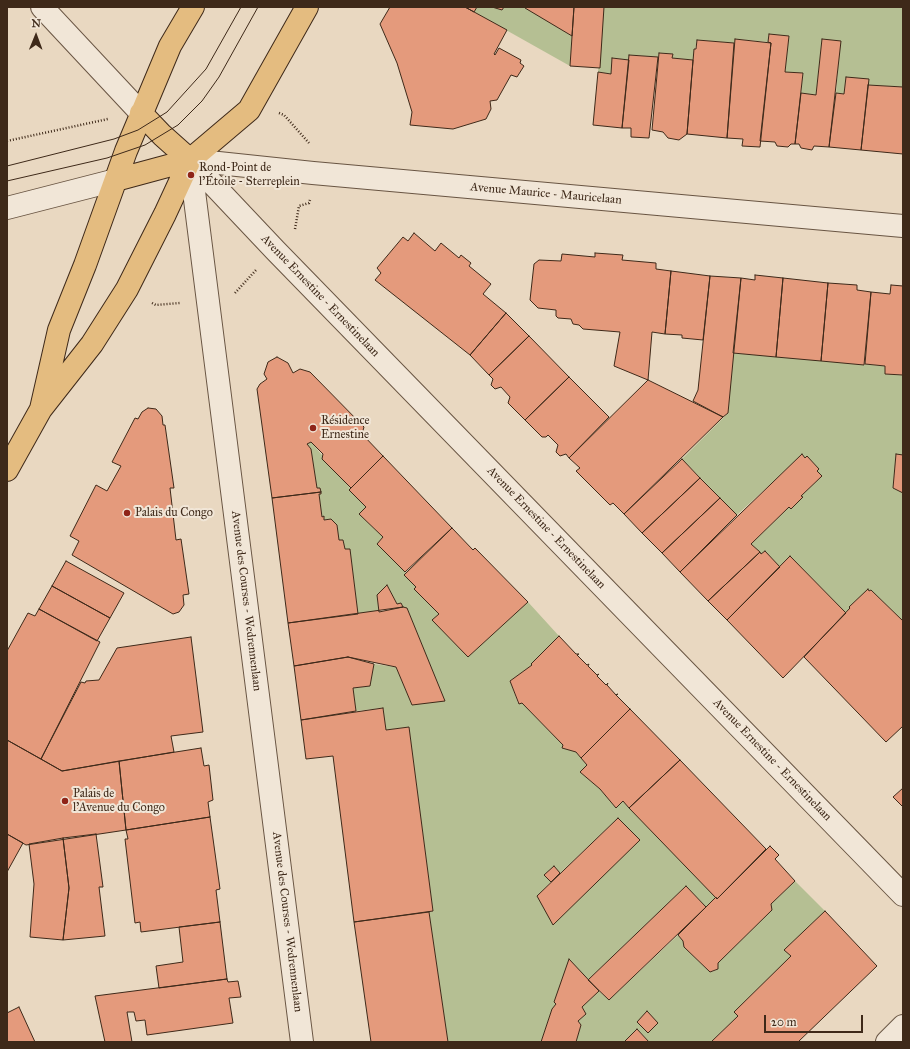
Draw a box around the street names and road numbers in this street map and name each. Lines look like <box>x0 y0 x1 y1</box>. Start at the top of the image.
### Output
street label: Avenue Maurice - Mauricelaan <box>470 180 622 208</box>
street label: Avenue Ernestine - Ernestinelaan <box>258 232 382 360</box>
street label: Avenue Ernestine - Ernestinelaan <box>484 464 608 592</box>
street label: Avenue des Courses - Wedrennenlaan <box>228 510 264 692</box>
street label: Avenue Ernestine - Ernestinelaan <box>710 696 834 824</box>
street label: Avenue des Courses - Wedrennenlaan <box>269 831 305 1013</box>

